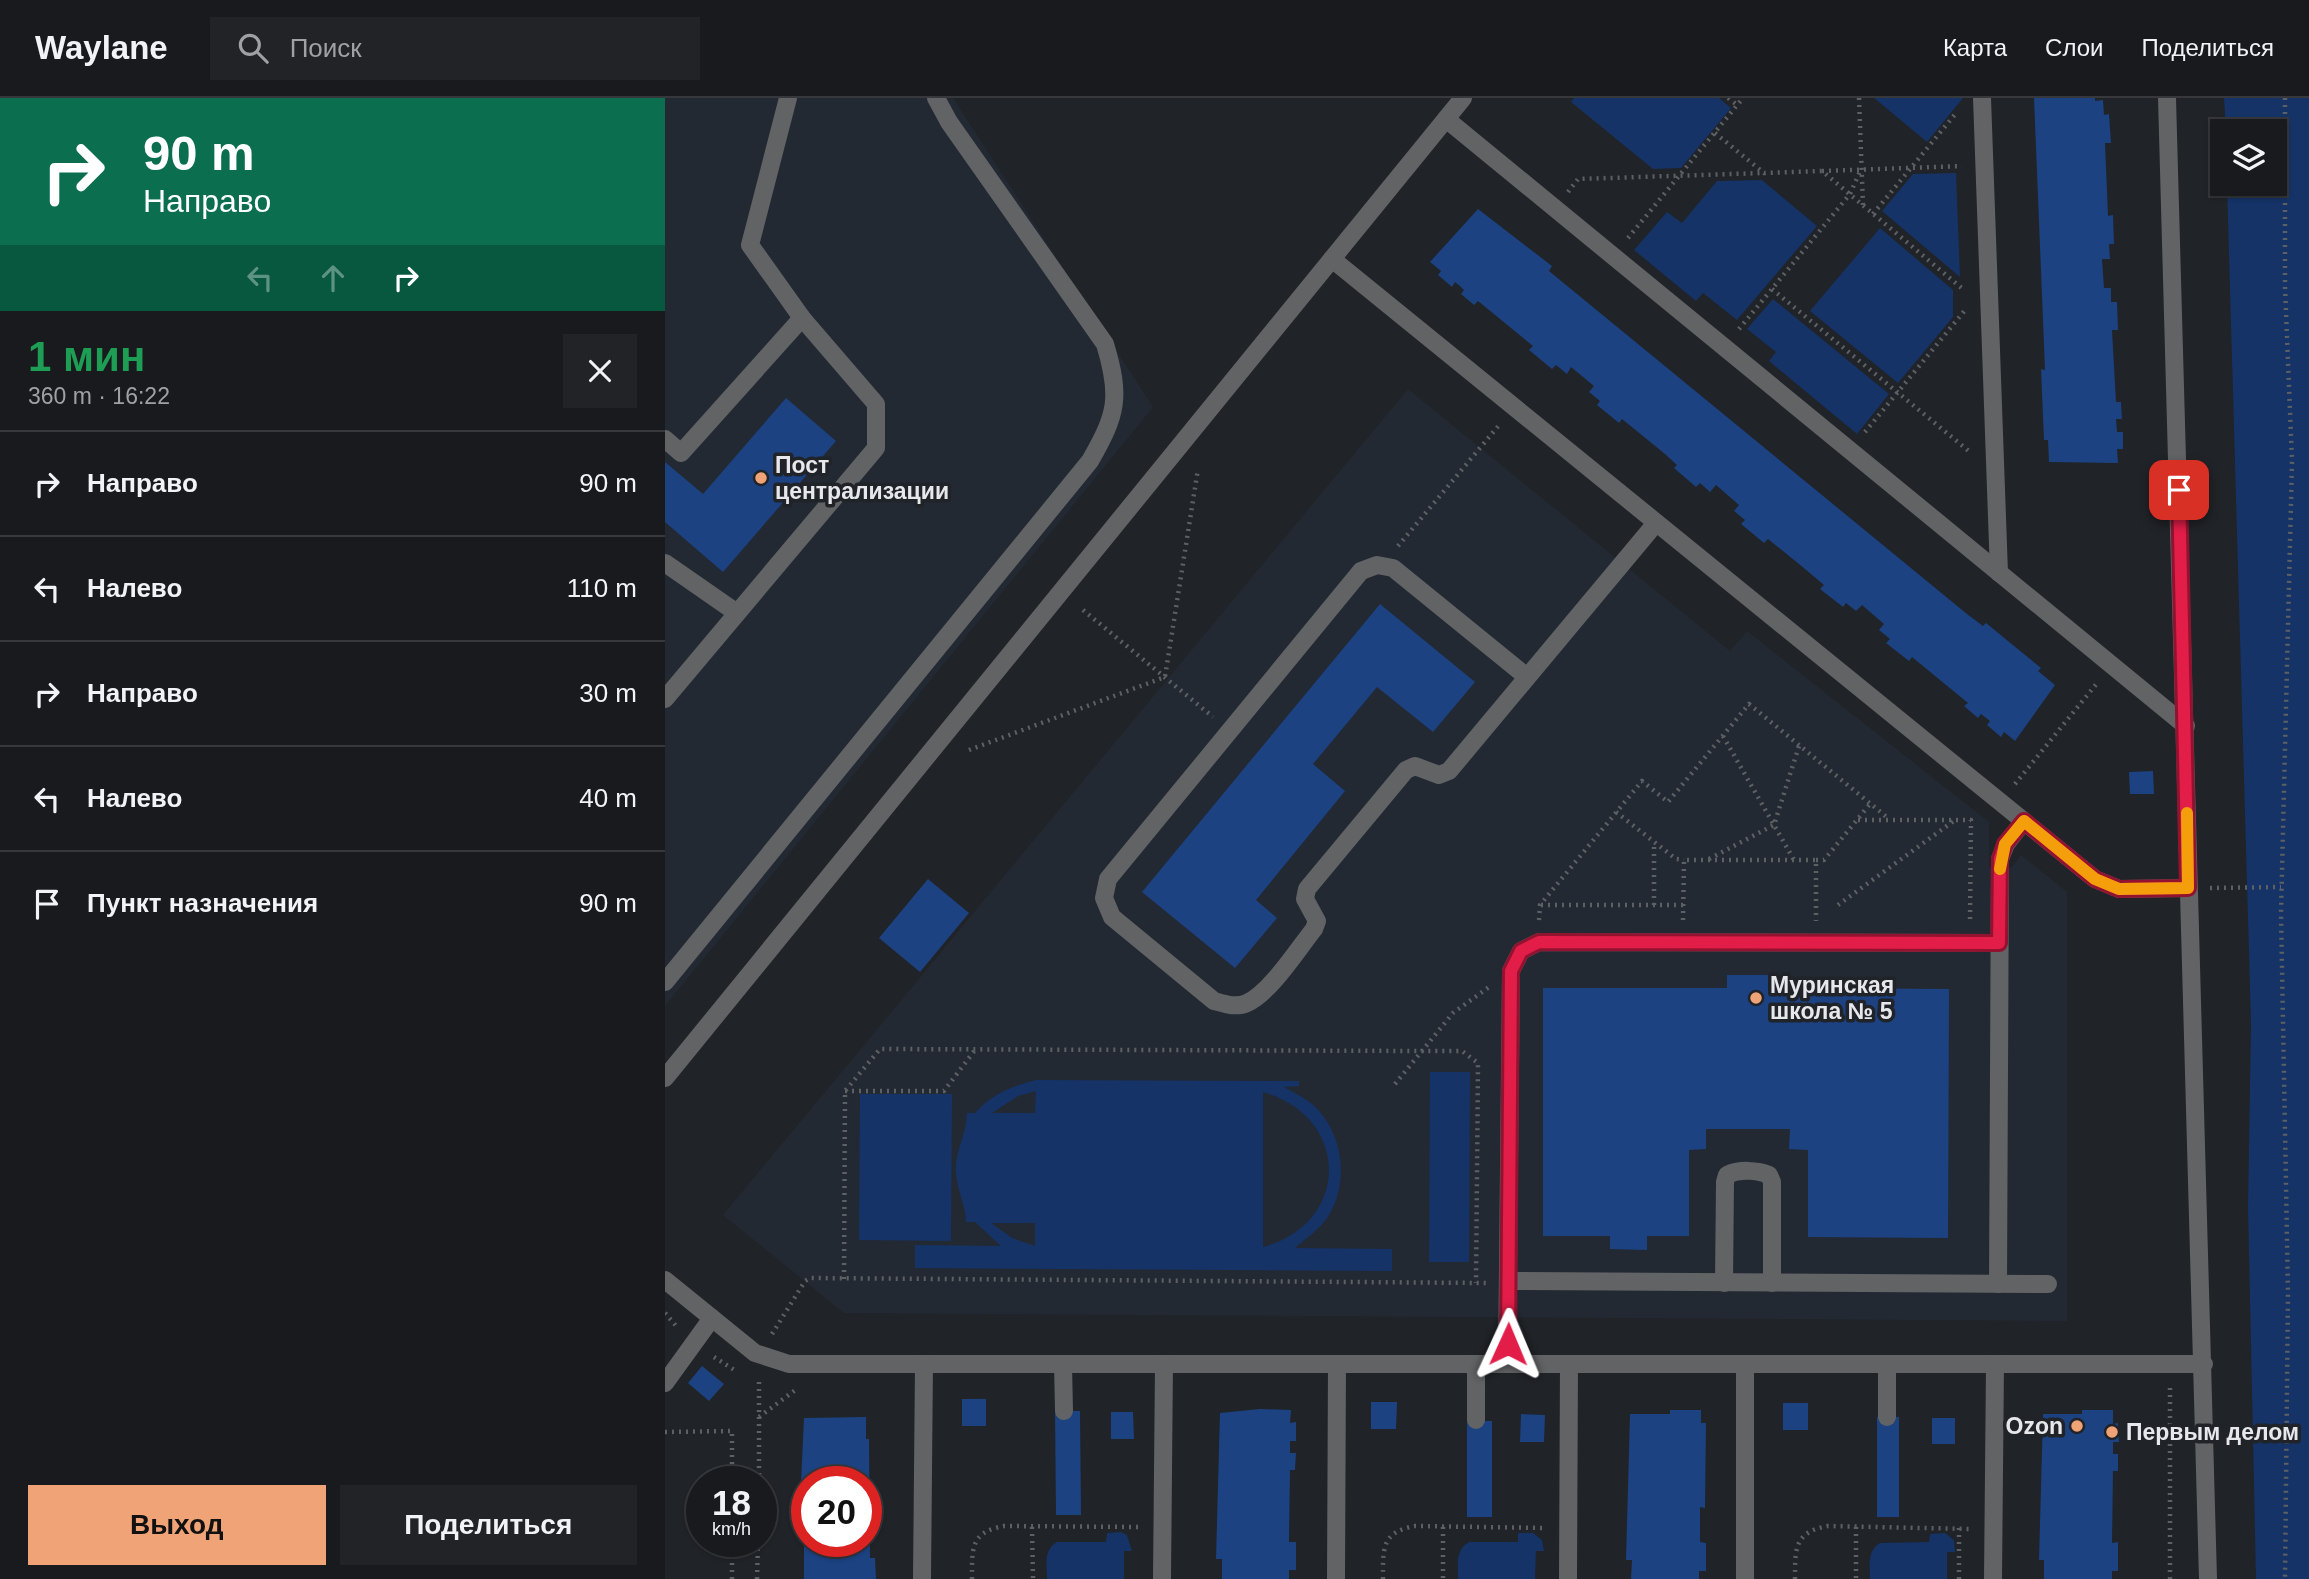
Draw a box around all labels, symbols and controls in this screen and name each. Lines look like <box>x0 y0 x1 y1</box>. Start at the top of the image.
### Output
search box <box>210 17 700 80</box>
text: Waylane <box>35 29 168 66</box>
icon: search <box>234 29 272 67</box>
text: Поиск <box>290 33 362 63</box>
text: Карта <box>1943 34 2007 61</box>
text: Слои <box>2045 34 2103 61</box>
text: Поделиться <box>2141 34 2274 61</box>
map controls <box>2210 119 2287 196</box>
button: layers <box>2210 119 2287 196</box>
icon: right <box>28 126 119 217</box>
text: 90 m <box>143 126 255 180</box>
text: Направо <box>143 183 271 219</box>
icon: left <box>241 259 279 297</box>
icon: ahead <box>314 259 352 297</box>
icon: right <box>387 259 425 297</box>
text: 1 мин <box>28 333 145 380</box>
button: close <box>563 334 637 408</box>
text: 360 m · 16:22 <box>28 383 170 409</box>
place label: Пост централизации <box>775 452 949 504</box>
pin <box>2149 460 2209 520</box>
icon: right <box>28 465 66 503</box>
text: Направо <box>87 468 198 498</box>
text: 90 m <box>579 468 637 498</box>
marker: Пост централизации <box>753 470 769 486</box>
icon: arrive <box>2160 471 2198 509</box>
icon: left <box>28 570 66 608</box>
text: Налево <box>87 573 182 603</box>
text: 110 m <box>567 573 637 603</box>
icon: right <box>28 675 66 713</box>
text: Направо <box>87 678 198 708</box>
text: 30 m <box>579 678 637 708</box>
icon: left <box>28 780 66 818</box>
text: Налево <box>87 783 182 813</box>
text: 40 m <box>579 783 637 813</box>
icon: arrive <box>28 885 66 923</box>
text: Пункт назначения <box>87 888 318 918</box>
text: 90 m <box>579 888 637 918</box>
place label: Муринская школа № 5 <box>1770 972 1894 1024</box>
marker: Муринская школа № 5 <box>1748 990 1764 1006</box>
position arrow <box>1471 1307 1545 1381</box>
place label: Ozon <box>2006 1413 2063 1439</box>
marker: Ozon <box>2069 1418 2085 1434</box>
place label: Первым делом <box>2126 1419 2299 1445</box>
marker: Первым делом <box>2104 1424 2120 1440</box>
speed limit sign: 20 <box>791 1466 882 1557</box>
text: 18 <box>712 1483 751 1522</box>
button: Выход <box>28 1485 326 1565</box>
button: Поделиться <box>340 1485 637 1565</box>
text: km/h <box>712 1519 751 1539</box>

